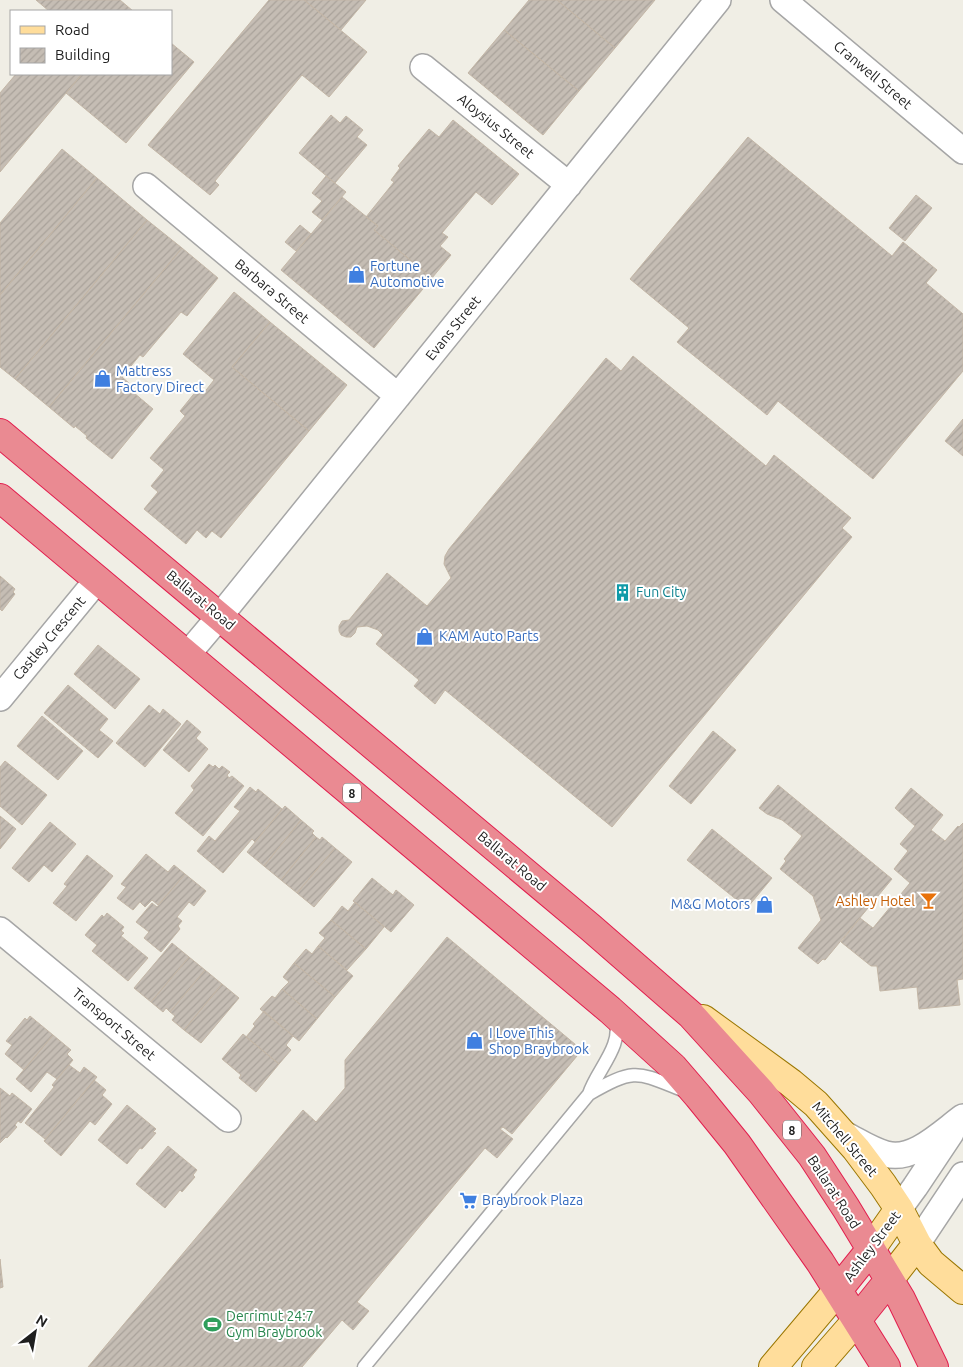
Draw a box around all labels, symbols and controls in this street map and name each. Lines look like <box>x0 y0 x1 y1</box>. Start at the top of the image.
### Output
legend <box>10 10 172 75</box>
text: Road <box>55 21 90 38</box>
street label: Cranwell Street <box>831 38 916 113</box>
text: Building <box>55 46 110 63</box>
street label: Aloysius Street <box>455 90 538 162</box>
street label: Barbara Street <box>232 255 313 327</box>
place label: Fortune Automotive <box>370 258 444 290</box>
shop icon: Fortune Automotive <box>346 264 366 284</box>
street label: Evans Street <box>422 292 484 363</box>
place label: Mattress Factory Direct <box>116 363 205 395</box>
shop icon: Mattress Factory Direct <box>92 369 112 389</box>
street label: Ballarat Road <box>164 567 238 633</box>
building icon: Fun City <box>612 582 632 602</box>
place label: Fun City <box>636 584 687 600</box>
street label: Castley Crescent <box>9 593 89 683</box>
shop icon: KAM Auto Parts <box>415 626 435 646</box>
place label: KAM Auto Parts <box>439 628 539 644</box>
road number: 8 <box>343 784 361 802</box>
street label: Ballarat Road <box>475 828 549 894</box>
bar icon: Ashley Hotel <box>919 891 939 911</box>
place label: Ashley Hotel <box>835 893 915 909</box>
shop icon: M&G Motors <box>754 894 774 914</box>
place label: M&G Motors <box>671 896 750 912</box>
street label: Transport Street <box>69 985 159 1064</box>
place label: I Love This Shop Braybrook <box>489 1025 589 1057</box>
shop icon: I Love This Shop Braybrook <box>465 1031 485 1051</box>
street label: Mitchell Street <box>809 1098 881 1180</box>
road number: 8 <box>783 1120 801 1140</box>
street label: Ballarat Road <box>804 1152 864 1232</box>
supermarket icon: Braybrook Plaza <box>458 1190 478 1210</box>
place label: Braybrook Plaza <box>482 1192 583 1208</box>
street label: Ashley Street <box>840 1207 904 1284</box>
north arrow <box>10 1307 60 1357</box>
place label: Derrimut 24:7 Gym Braybrook <box>226 1308 322 1340</box>
text: N <box>33 1311 50 1330</box>
sports icon: Derrimut 24:7 Gym Braybrook <box>202 1314 222 1334</box>

